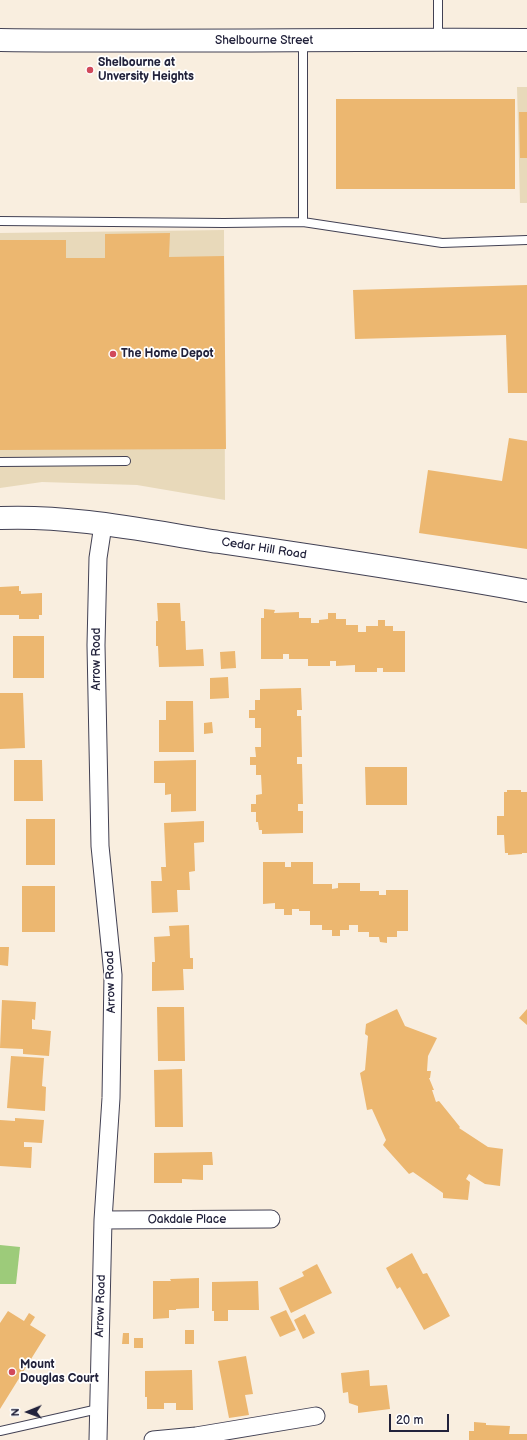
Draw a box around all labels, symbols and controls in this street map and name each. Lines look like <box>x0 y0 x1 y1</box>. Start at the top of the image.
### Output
street label: Shelbourne Street <box>215 34 313 48</box>
place label: Shelbourne at Unversity Heights <box>98 56 194 84</box>
marker: Shelbourne at Unversity Heights <box>85 65 95 75</box>
place label: The Home Depot <box>121 347 214 361</box>
marker: The Home Depot <box>108 349 118 359</box>
street label: Cedar Hill Road <box>220 535 308 563</box>
street label: Arrow Road <box>90 628 104 690</box>
street label: Arrow Road <box>103 950 119 1014</box>
street label: Oakdale Place <box>148 1213 226 1227</box>
street label: Arrow Road <box>93 1274 109 1338</box>
place label: Mount Douglas Court <box>20 1358 99 1386</box>
marker: Mount Douglas Court <box>7 1367 17 1377</box>
north arrow <box>8 1392 48 1432</box>
scale bar <box>391 1406 451 1432</box>
text: N <box>9 1408 22 1416</box>
text: 20 m <box>396 1413 423 1428</box>

